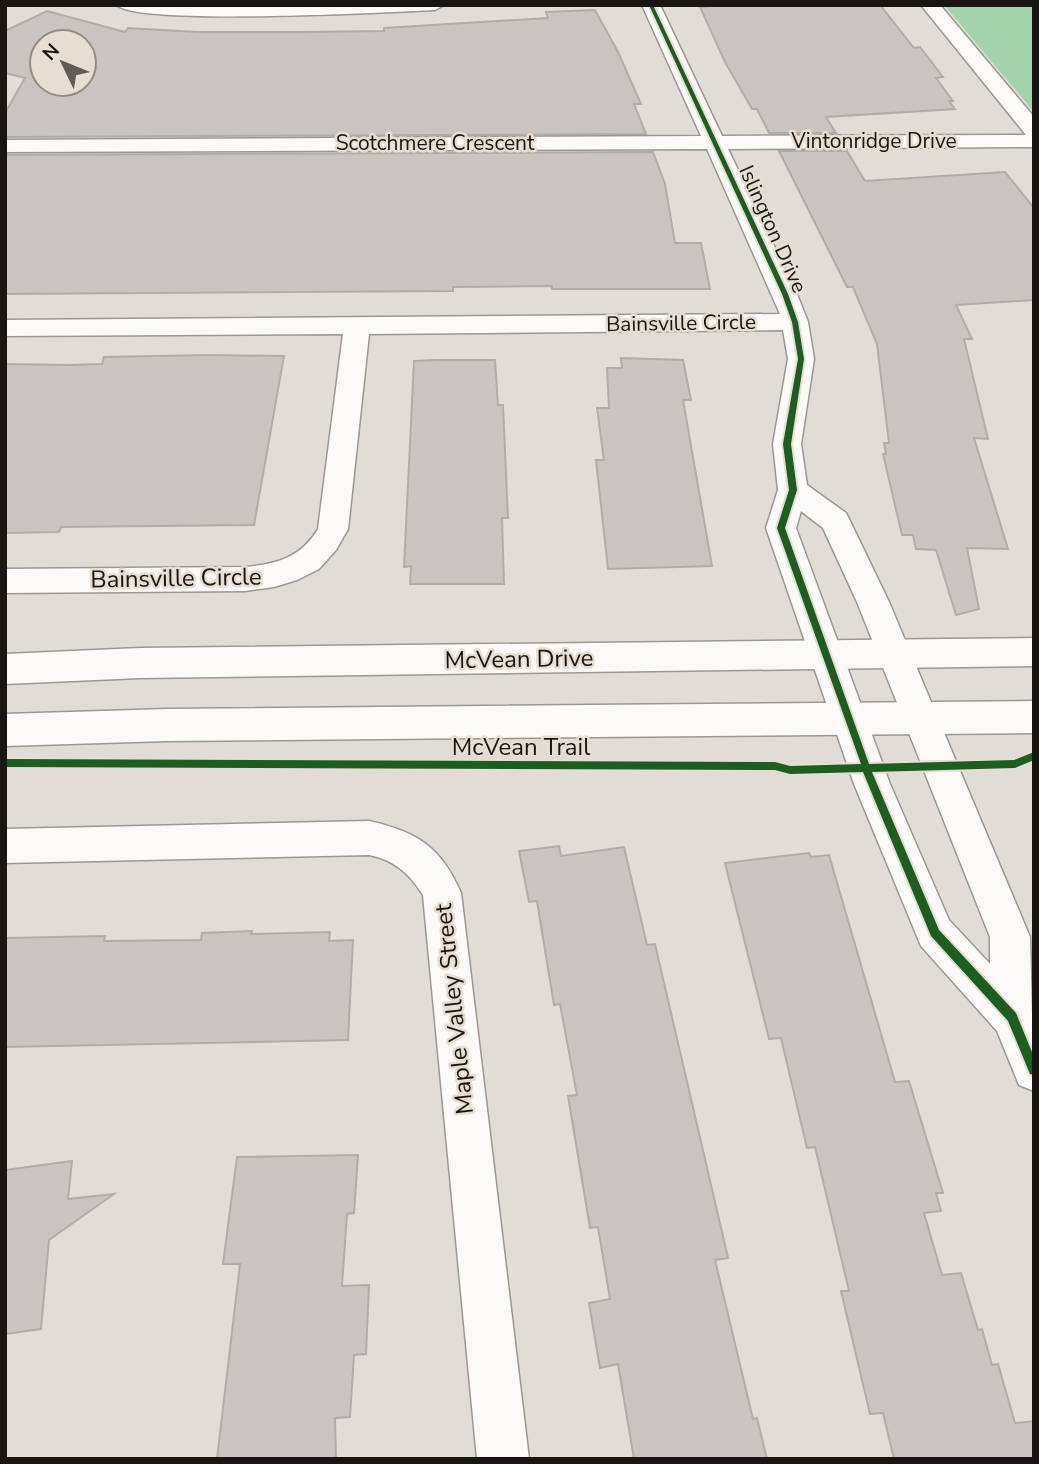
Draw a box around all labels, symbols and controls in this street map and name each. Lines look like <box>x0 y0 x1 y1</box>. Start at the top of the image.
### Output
north arrow <box>28 28 98 98</box>
text: N <box>37 38 66 66</box>
street label: Vintonridge Drive <box>790 127 957 155</box>
street label: Scotchmere Crescent <box>336 129 535 157</box>
street label: Islington Drive <box>732 161 814 297</box>
street label: Bainsville Circle <box>606 308 756 338</box>
street label: Bainsville Circle <box>90 561 262 595</box>
street label: McVean Drive <box>444 642 594 676</box>
street label: McVean Trail <box>452 731 590 763</box>
street label: Maple Valley Street <box>427 901 481 1116</box>

